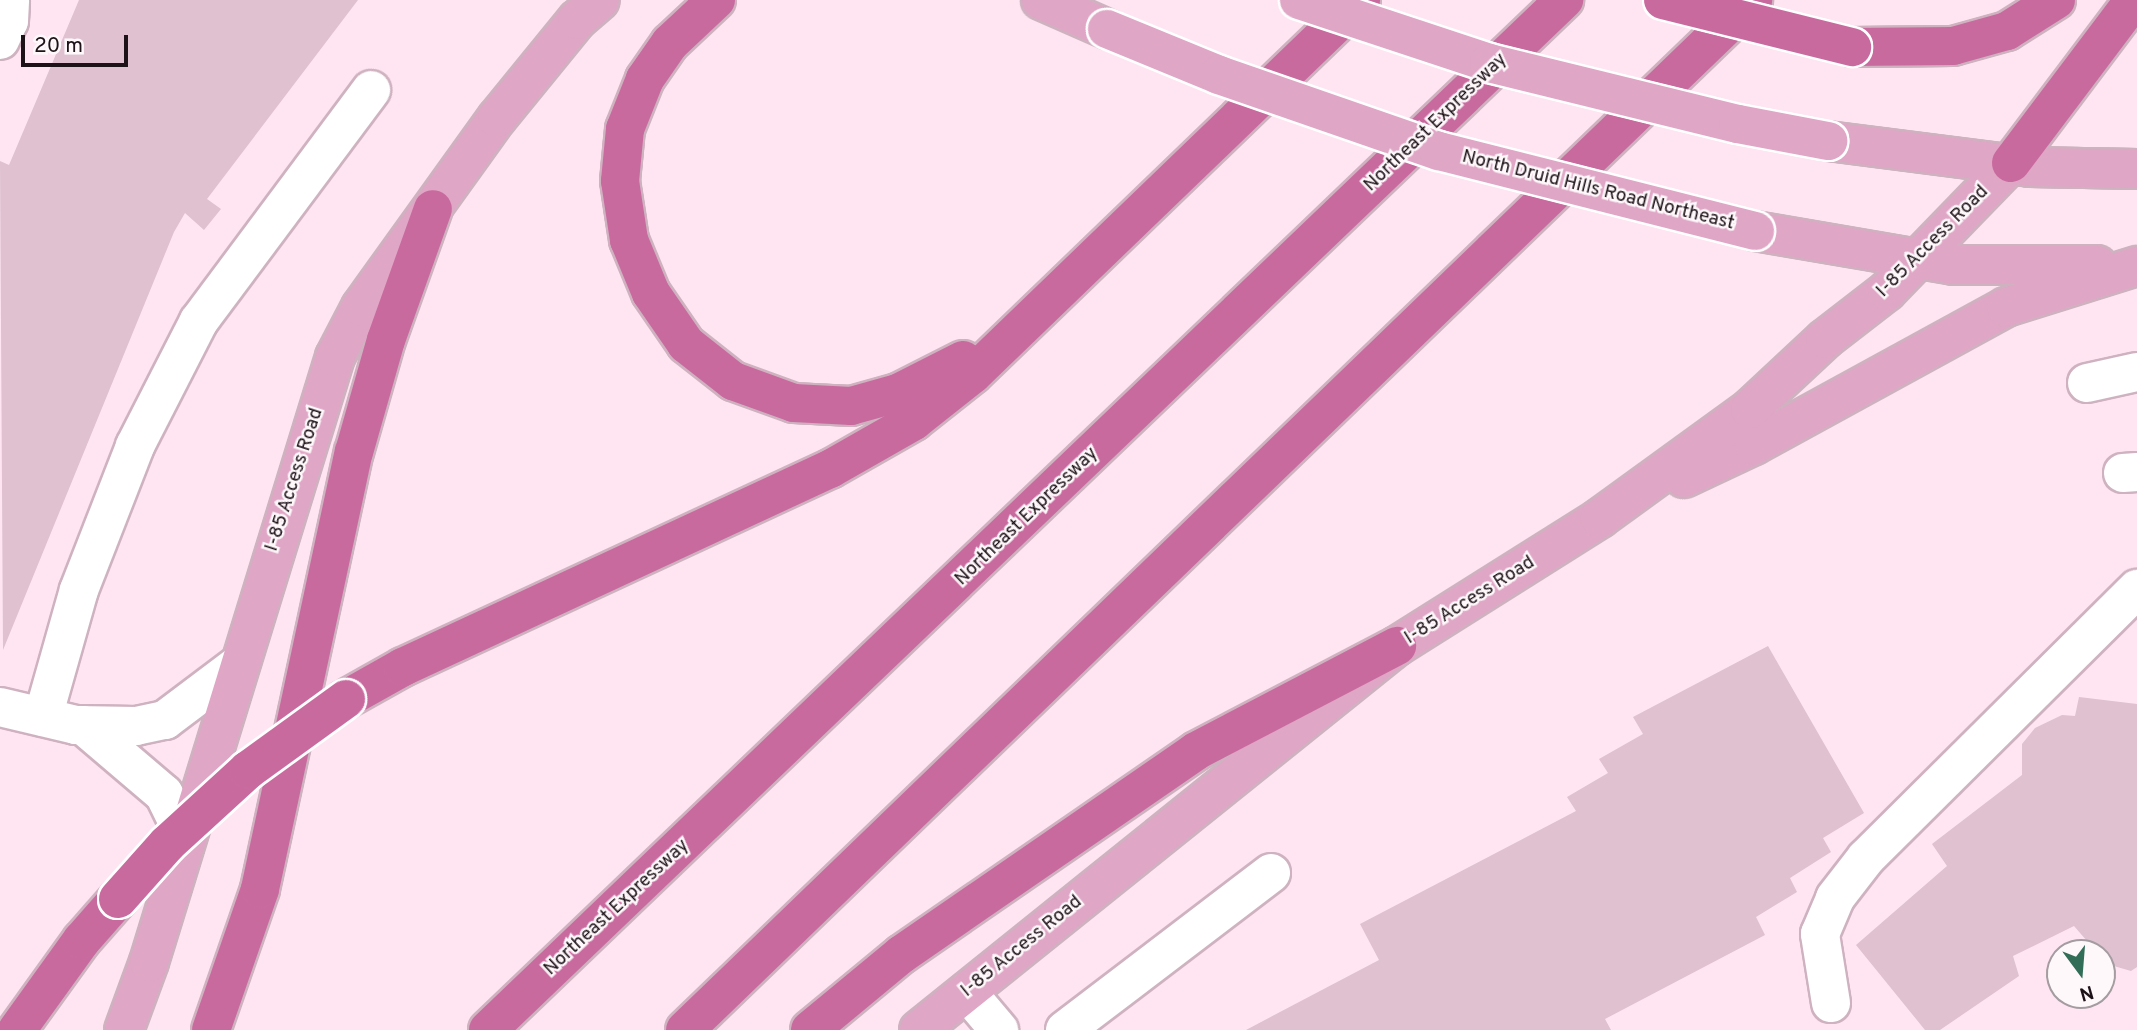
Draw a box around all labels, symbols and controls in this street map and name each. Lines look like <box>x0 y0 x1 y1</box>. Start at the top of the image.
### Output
scale bar <box>24 21 131 65</box>
text: 20 m <box>34 33 83 60</box>
street label: Northeast Expressway <box>1360 49 1512 197</box>
street label: North Druid Hills Road Northeast <box>1459 146 1737 236</box>
street label: I-85 Access Road <box>1872 181 1994 303</box>
street label: I-85 Access Road <box>261 405 329 555</box>
street label: Northeast Expressway <box>951 443 1103 591</box>
street label: I-85 Access Road <box>1400 552 1540 650</box>
street label: Northeast Expressway <box>540 835 694 981</box>
street label: I-85 Access Road <box>957 891 1087 1003</box>
north arrow <box>2046 939 2116 1009</box>
text: N <box>2076 979 2096 1006</box>

